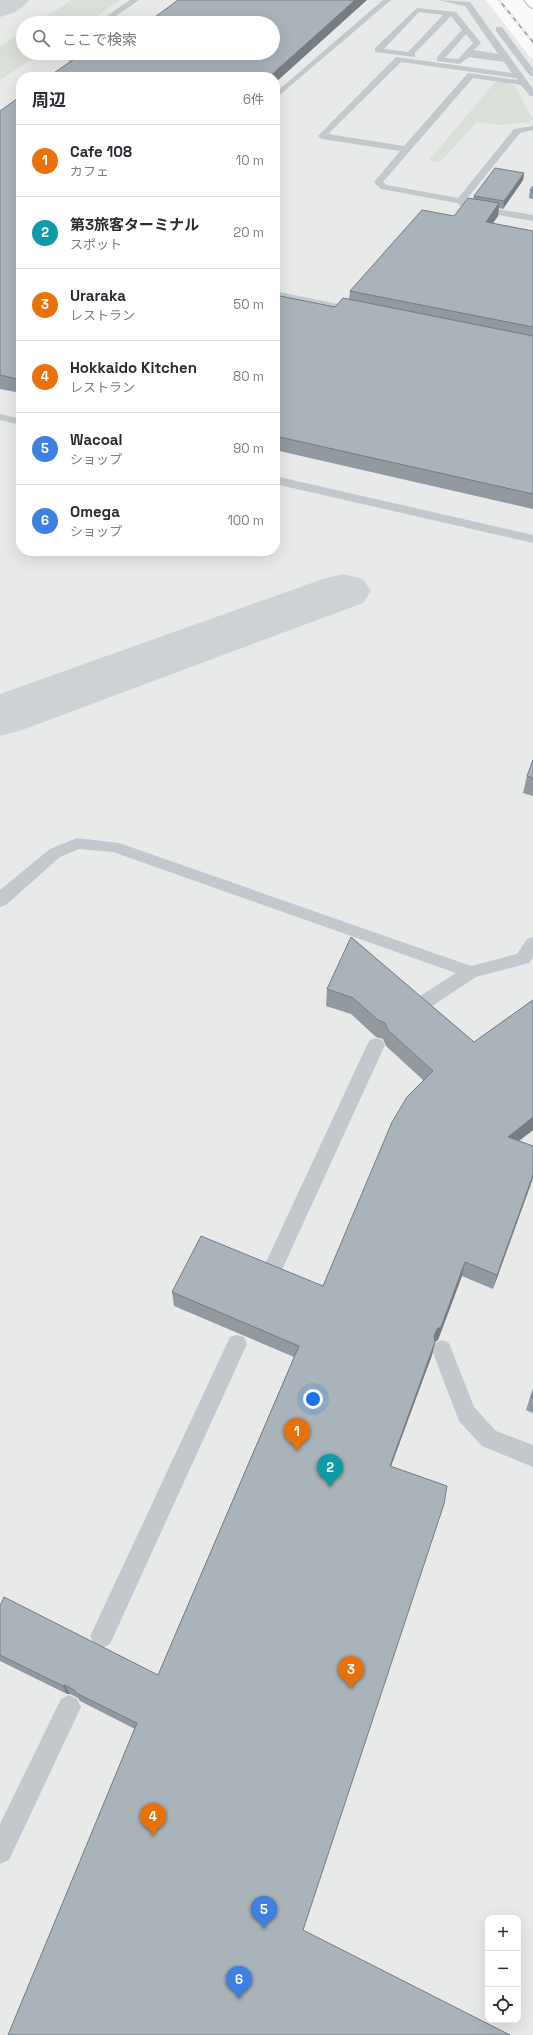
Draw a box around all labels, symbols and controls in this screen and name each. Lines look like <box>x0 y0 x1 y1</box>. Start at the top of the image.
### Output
search box <box>16 16 280 60</box>
icon: search <box>30 27 52 49</box>
text: ここで検索 <box>62 30 137 49</box>
text: 周辺 <box>32 89 66 111</box>
text: 6件 <box>243 91 264 108</box>
text: Cafe 108 <box>70 142 132 161</box>
text: 1 <box>42 152 48 169</box>
text: 10 m <box>236 152 264 169</box>
text: カフェ <box>70 163 109 180</box>
text: 第3旅客ターミナル <box>70 215 199 234</box>
text: 2 <box>41 224 49 241</box>
text: 20 m <box>233 224 264 241</box>
text: スポット <box>70 236 122 253</box>
text: Uraraka <box>70 286 126 305</box>
text: 3 <box>41 296 49 313</box>
text: 50 m <box>233 296 264 313</box>
text: レストラン <box>70 307 135 324</box>
text: Hokkaido Kitchen <box>70 358 197 377</box>
text: 4 <box>41 368 49 385</box>
text: 80 m <box>233 368 264 385</box>
text: レストラン <box>70 379 135 396</box>
text: Wacoal <box>70 430 123 449</box>
text: 5 <box>41 440 49 457</box>
text: 90 m <box>233 440 264 457</box>
text: ショップ <box>70 451 122 468</box>
text: Omega <box>70 502 120 521</box>
text: 6 <box>41 512 49 529</box>
text: 100 m <box>227 512 264 529</box>
text: ショップ <box>70 523 122 540</box>
your location <box>303 1389 323 1409</box>
pin: 1 <box>284 1418 310 1451</box>
pin: 2 <box>317 1454 343 1487</box>
pin: 3 <box>338 1656 364 1689</box>
pin: 4 <box>140 1803 166 1836</box>
pin: 5 <box>251 1896 277 1929</box>
map controls <box>485 1915 521 2023</box>
button: + <box>485 1915 521 1951</box>
button: − <box>485 1951 521 1987</box>
pin: 6 <box>226 1966 252 1999</box>
button: locate <box>485 1987 521 2023</box>

